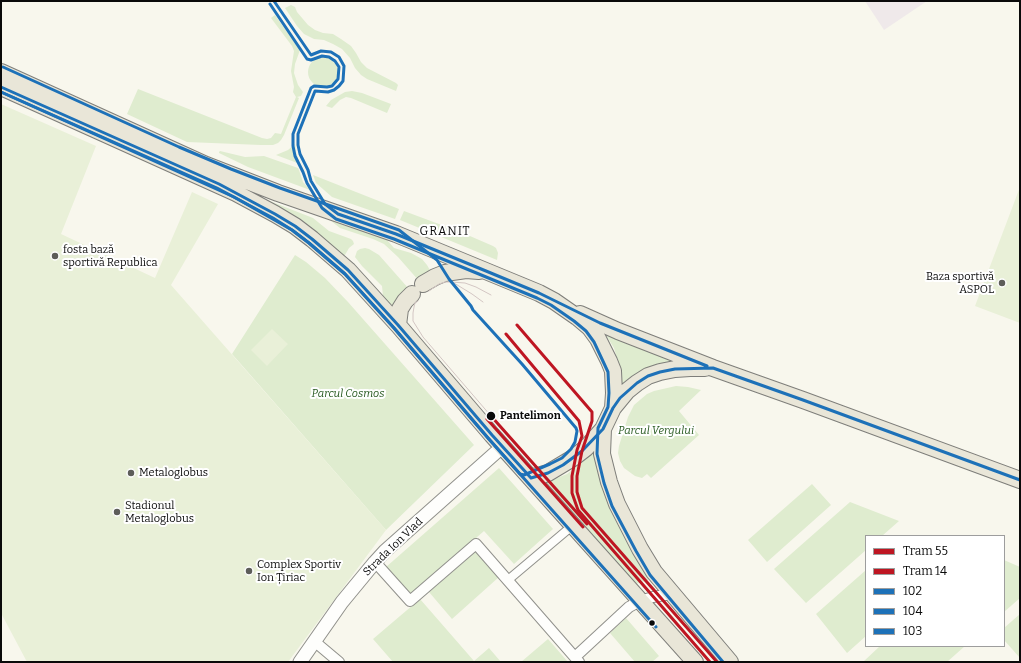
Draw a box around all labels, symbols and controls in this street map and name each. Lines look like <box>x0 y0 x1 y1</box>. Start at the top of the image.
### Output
district label: GRANIT <box>419 225 471 239</box>
place label: fosta bază sportivă Republica <box>63 243 158 269</box>
marker: fosta bază sportivă Republica <box>50 251 60 261</box>
place label: Baza sportivă ASPOL <box>926 270 994 296</box>
marker: Baza sportivă ASPOL <box>997 278 1007 288</box>
park label: Parcul Cosmos <box>312 387 384 401</box>
place label: Pantelimon <box>500 409 561 423</box>
marker: Pantelimon <box>485 410 497 422</box>
park label: Parcul Vergului <box>618 424 694 438</box>
place label: Metaloglobus <box>139 466 208 480</box>
marker: Metaloglobus <box>126 468 136 478</box>
place label: Stadionul Metaloglobus <box>125 499 194 525</box>
marker: Stadionul Metaloglobus <box>112 507 122 517</box>
street label: Strada Ion Vlad <box>360 515 426 579</box>
legend <box>865 535 1005 647</box>
text: Tram 55 <box>903 544 948 558</box>
place label: Complex Sportiv Ion Țiriac <box>257 558 341 584</box>
text: Tram 14 <box>903 564 947 578</box>
marker: Complex Sportiv Ion Țiriac <box>244 566 254 576</box>
text: 102 <box>903 584 922 598</box>
text: 104 <box>903 604 923 618</box>
unlabelled marker <box>647 618 657 628</box>
text: 103 <box>903 624 922 638</box>

